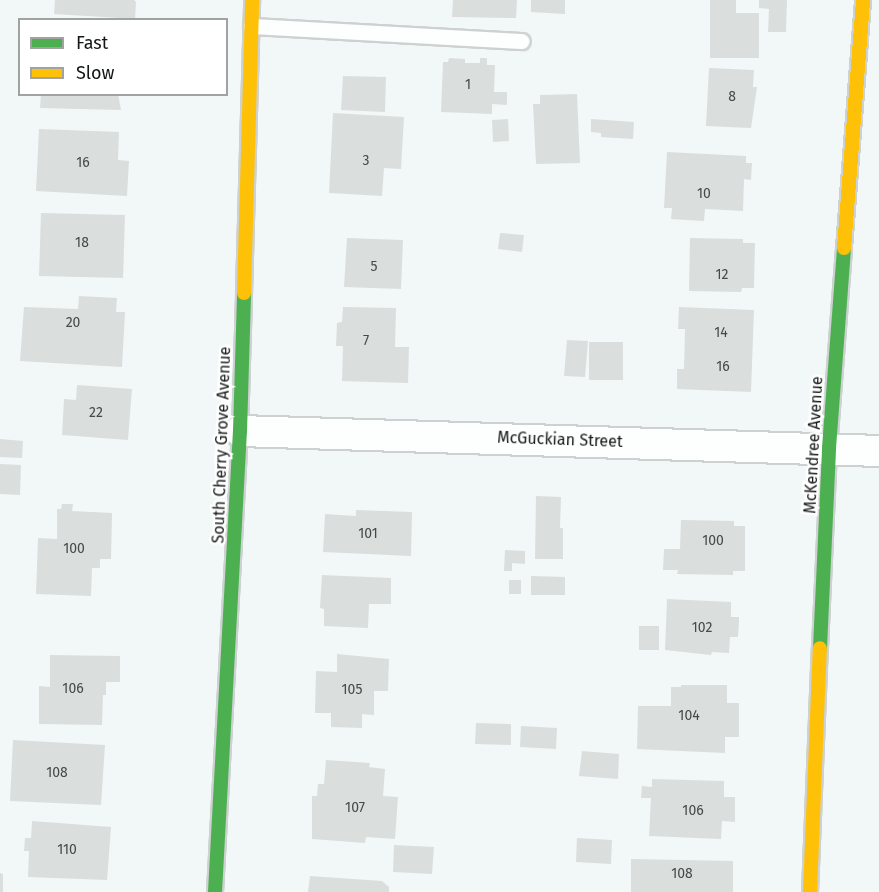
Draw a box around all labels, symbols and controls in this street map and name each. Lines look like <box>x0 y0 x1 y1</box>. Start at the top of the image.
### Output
legend <box>18 18 228 96</box>
text: Fast <box>76 32 108 54</box>
text: Slow <box>76 62 114 84</box>
house number: 1 <box>465 77 471 93</box>
house number: 8 <box>728 89 736 105</box>
house number: 3 <box>363 153 369 169</box>
house number: 16 <box>76 155 90 171</box>
house number: 10 <box>697 186 711 202</box>
house number: 18 <box>75 235 89 251</box>
house number: 5 <box>370 259 378 275</box>
house number: 12 <box>716 267 728 283</box>
house number: 20 <box>66 315 80 331</box>
house number: 14 <box>714 325 728 341</box>
house number: 7 <box>363 333 369 349</box>
street label: South Cherry Grove Avenue <box>209 346 235 544</box>
house number: 16 <box>716 359 730 375</box>
street label: McKendree Avenue <box>801 376 827 514</box>
house number: 22 <box>89 405 103 421</box>
street label: McGuckian Street <box>497 428 623 452</box>
house number: 101 <box>358 526 378 542</box>
house number: 100 <box>702 533 724 549</box>
house number: 100 <box>63 541 85 557</box>
house number: 102 <box>692 620 712 636</box>
house number: 106 <box>62 681 84 697</box>
house number: 105 <box>342 682 362 698</box>
house number: 104 <box>678 708 700 724</box>
house number: 108 <box>46 765 68 781</box>
house number: 107 <box>345 800 365 816</box>
house number: 106 <box>682 803 704 819</box>
house number: 110 <box>57 842 77 858</box>
house number: 108 <box>671 866 693 882</box>

